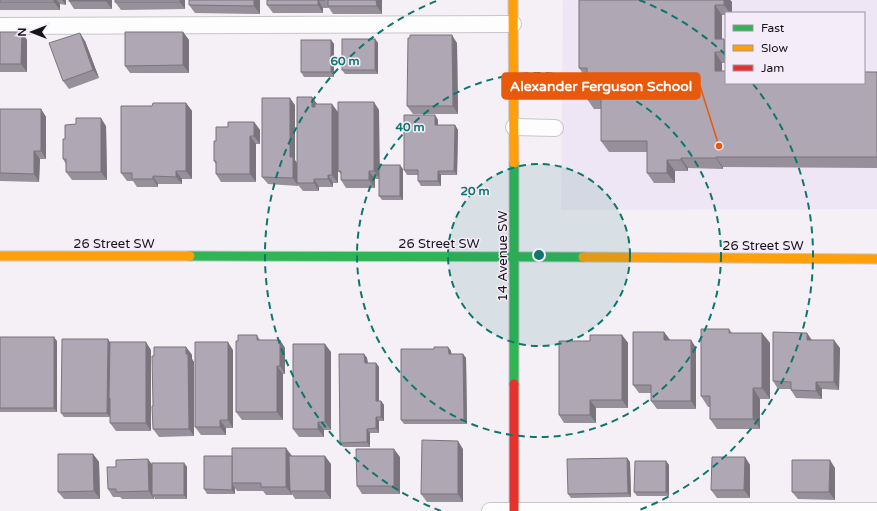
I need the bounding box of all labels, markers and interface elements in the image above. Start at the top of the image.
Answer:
north arrow [12,12,52,52]
legend [725,12,865,84]
text: Fast [761,21,785,35]
text: N [16,28,29,36]
text: Slow [761,41,788,55]
text: 60 m [330,54,360,68]
text: Jam [761,61,784,75]
callout: Alexander Ferguson School [502,73,700,99]
text: Alexander Ferguson School [510,78,692,95]
text: 40 m [395,120,425,134]
text: 20 m [460,184,490,198]
street label: 14 Avenue SW [495,211,511,301]
street label: 26 Street SW [73,236,155,252]
street label: 26 Street SW [398,236,480,252]
street label: 26 Street SW [722,238,804,254]
centre of rings [532,248,546,262]

